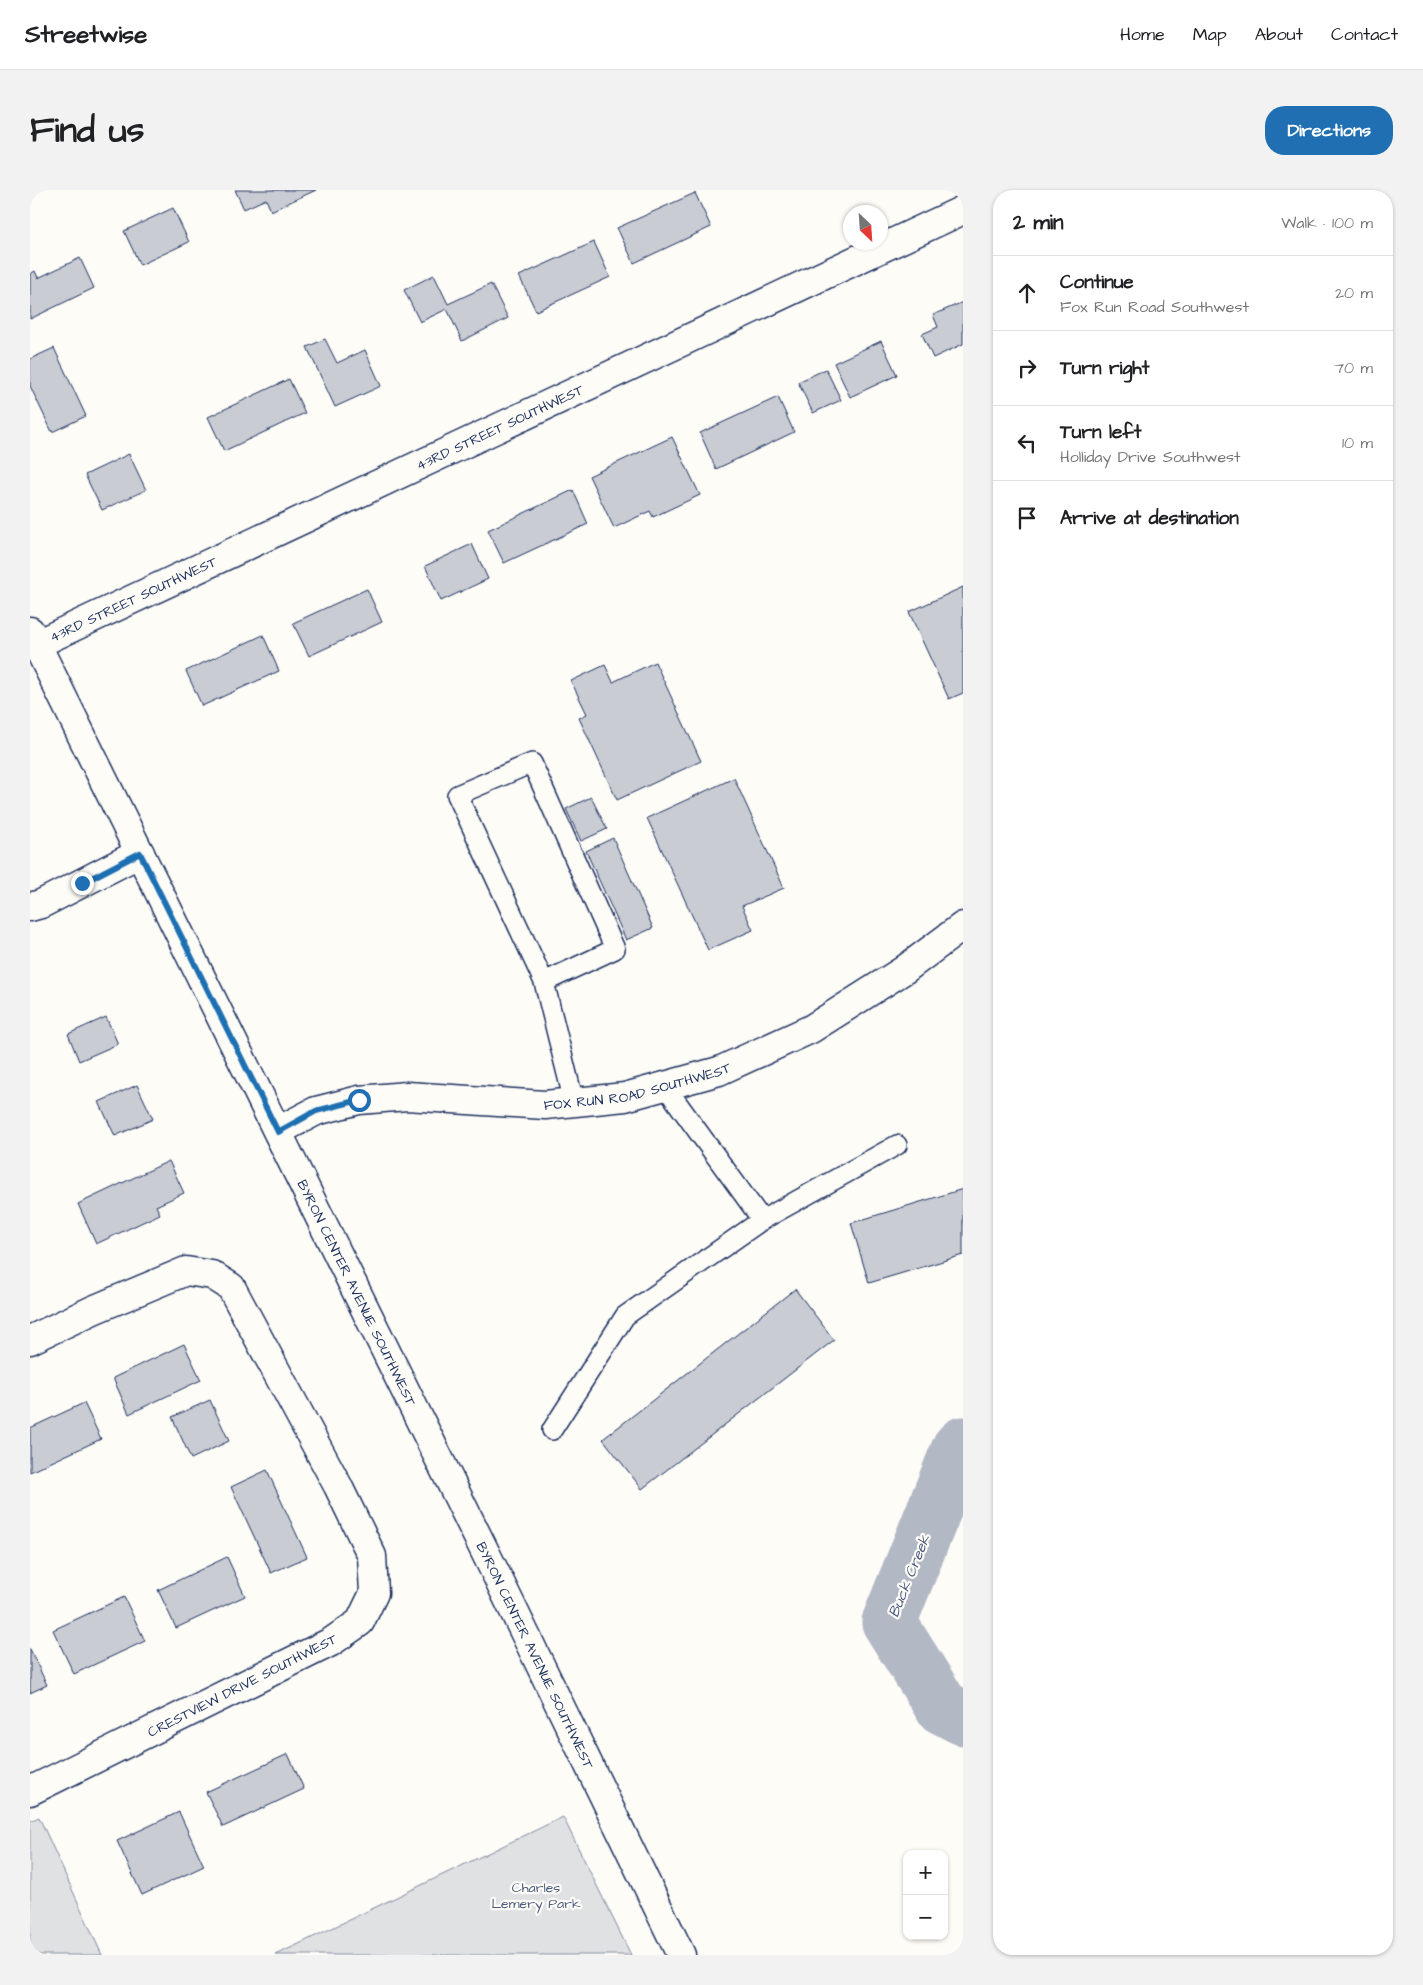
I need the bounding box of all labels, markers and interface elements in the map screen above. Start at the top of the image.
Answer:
text: Streetwise [25,18,147,52]
text: Home [1120,22,1165,47]
text: Map [1193,22,1227,47]
text: About [1255,22,1303,47]
text: Contact [1331,22,1398,47]
text: Find us [30,106,144,155]
button: Directions [1265,106,1393,155]
north arrow [843,205,888,250]
text: 2 min [1013,208,1063,237]
text: Walk · 100 m [1281,212,1373,234]
text: Continue [1060,269,1134,296]
icon: ahead [1013,279,1041,307]
text: 20 m [1335,282,1373,304]
text: Fox Run Road Southwest [1060,296,1249,318]
icon: right [1013,354,1041,382]
text: Turn right [1060,355,1149,382]
text: 70 m [1334,357,1373,379]
street label: 43RD STREET SOUTHWEST [413,380,587,476]
text: Turn left [1060,419,1141,446]
icon: left [1013,429,1041,457]
text: 10 m [1342,432,1373,454]
text: Holliday Drive Southwest [1060,446,1241,468]
icon: arrive [1013,504,1041,532]
text: Arrive at destination [1060,505,1239,532]
street label: 43RD STREET SOUTHWEST [46,552,221,648]
route end [71,872,94,895]
street label: FOX RUN ROAD SOUTHWEST [543,1058,735,1116]
route start [348,1089,371,1112]
street label: BYRON CENTER AVENUE SOUTHWEST [292,1177,421,1410]
water label: Buck Creek [883,1531,936,1621]
street label: BYRON CENTER AVENUE SOUTHWEST [471,1539,598,1773]
street label: CRESTVIEW DRIVE SOUTHWEST [144,1629,341,1743]
map controls [903,1850,948,1940]
button: + [903,1850,948,1895]
park label: Charles Lemery Park [491,1878,581,1914]
button: − [903,1895,948,1940]

